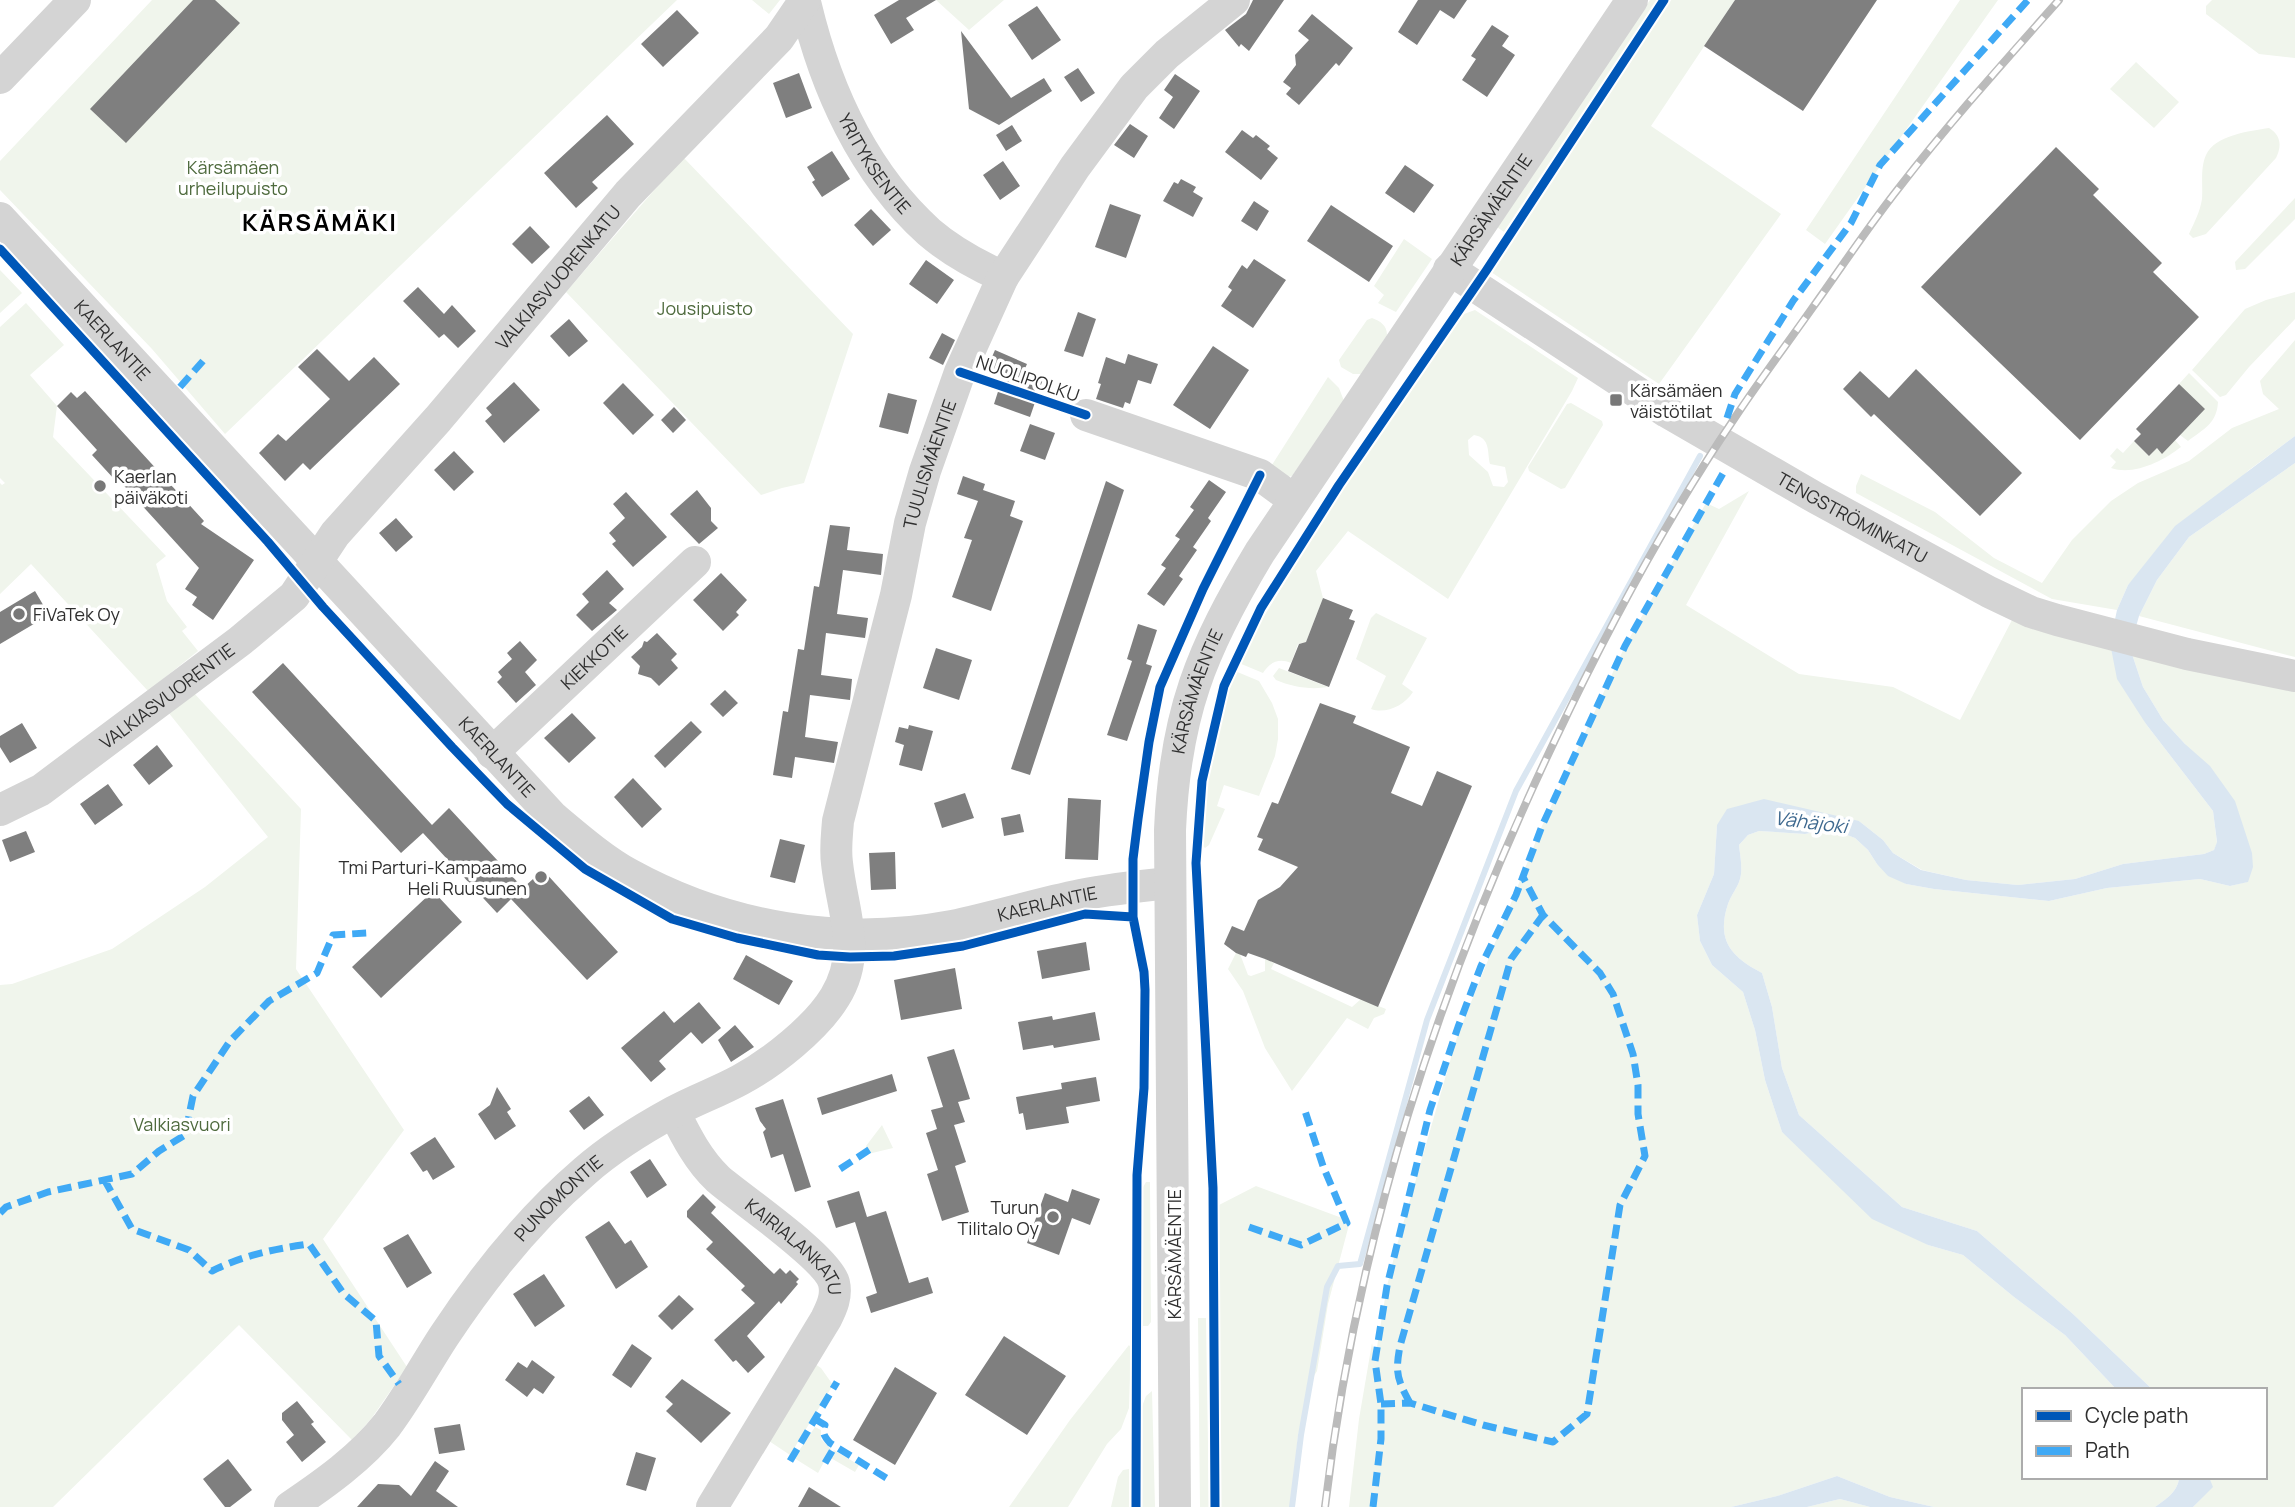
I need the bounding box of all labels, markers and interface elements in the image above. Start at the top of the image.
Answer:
street label: YRITYKSENTIE [833,109,917,219]
street label: KÄRSÄMÄENTIE [1444,149,1537,270]
park label: Kärsämäen urheilupuisto [178,155,288,200]
street label: VALKIASVUORENKATU [490,200,626,354]
district label: KÄRSÄMÄKI [242,205,398,238]
street label: KAERLANTIE [69,294,156,386]
park label: Jousipuisto [657,296,753,320]
street label: NUOLIPOLKU [973,349,1083,407]
place label: Kärsämäen väistötilat [1630,378,1722,423]
marker: Kärsämäen väistötilat [1608,392,1624,408]
street label: TUULISMÄENTIE [897,396,961,531]
place label: Kaerlan päiväkoti [114,464,188,509]
street label: TENGSTRÖMINKATU [1773,466,1932,568]
marker: Kaerlan päiväkoti [92,478,108,494]
place label: FiVaTek Oy [33,602,121,626]
marker: FiVaTek Oy [11,606,27,622]
street label: KIEKKOTIE [555,620,633,695]
street label: KÄRSÄMÄENTIE [1166,625,1228,756]
street label: VALKIASVUORENTIE [95,637,239,754]
street label: KAERLANTIE [454,711,541,802]
water label: Vähäjoki [1773,805,1851,840]
place label: Tmi Parturi-Kampaamo Heli Ruusunen [339,855,527,900]
marker: Tmi Parturi-Kampaamo Heli Ruusunen [533,869,549,885]
street label: KAERLANTIE [995,880,1099,927]
park label: Valkiasvuori [133,1112,231,1136]
street label: PUNOMONTIE [509,1149,607,1246]
street label: KÄRSÄMÄENTIE [1162,1189,1186,1319]
street label: KAIRIALANKATU [741,1193,847,1296]
place label: Turun Tilitalo Oy [957,1195,1039,1240]
marker: Turun Tilitalo Oy [1045,1209,1061,1225]
legend [2022,1388,2267,1479]
text: Cycle path [2085,1401,2188,1429]
text: Path [2085,1436,2130,1464]

